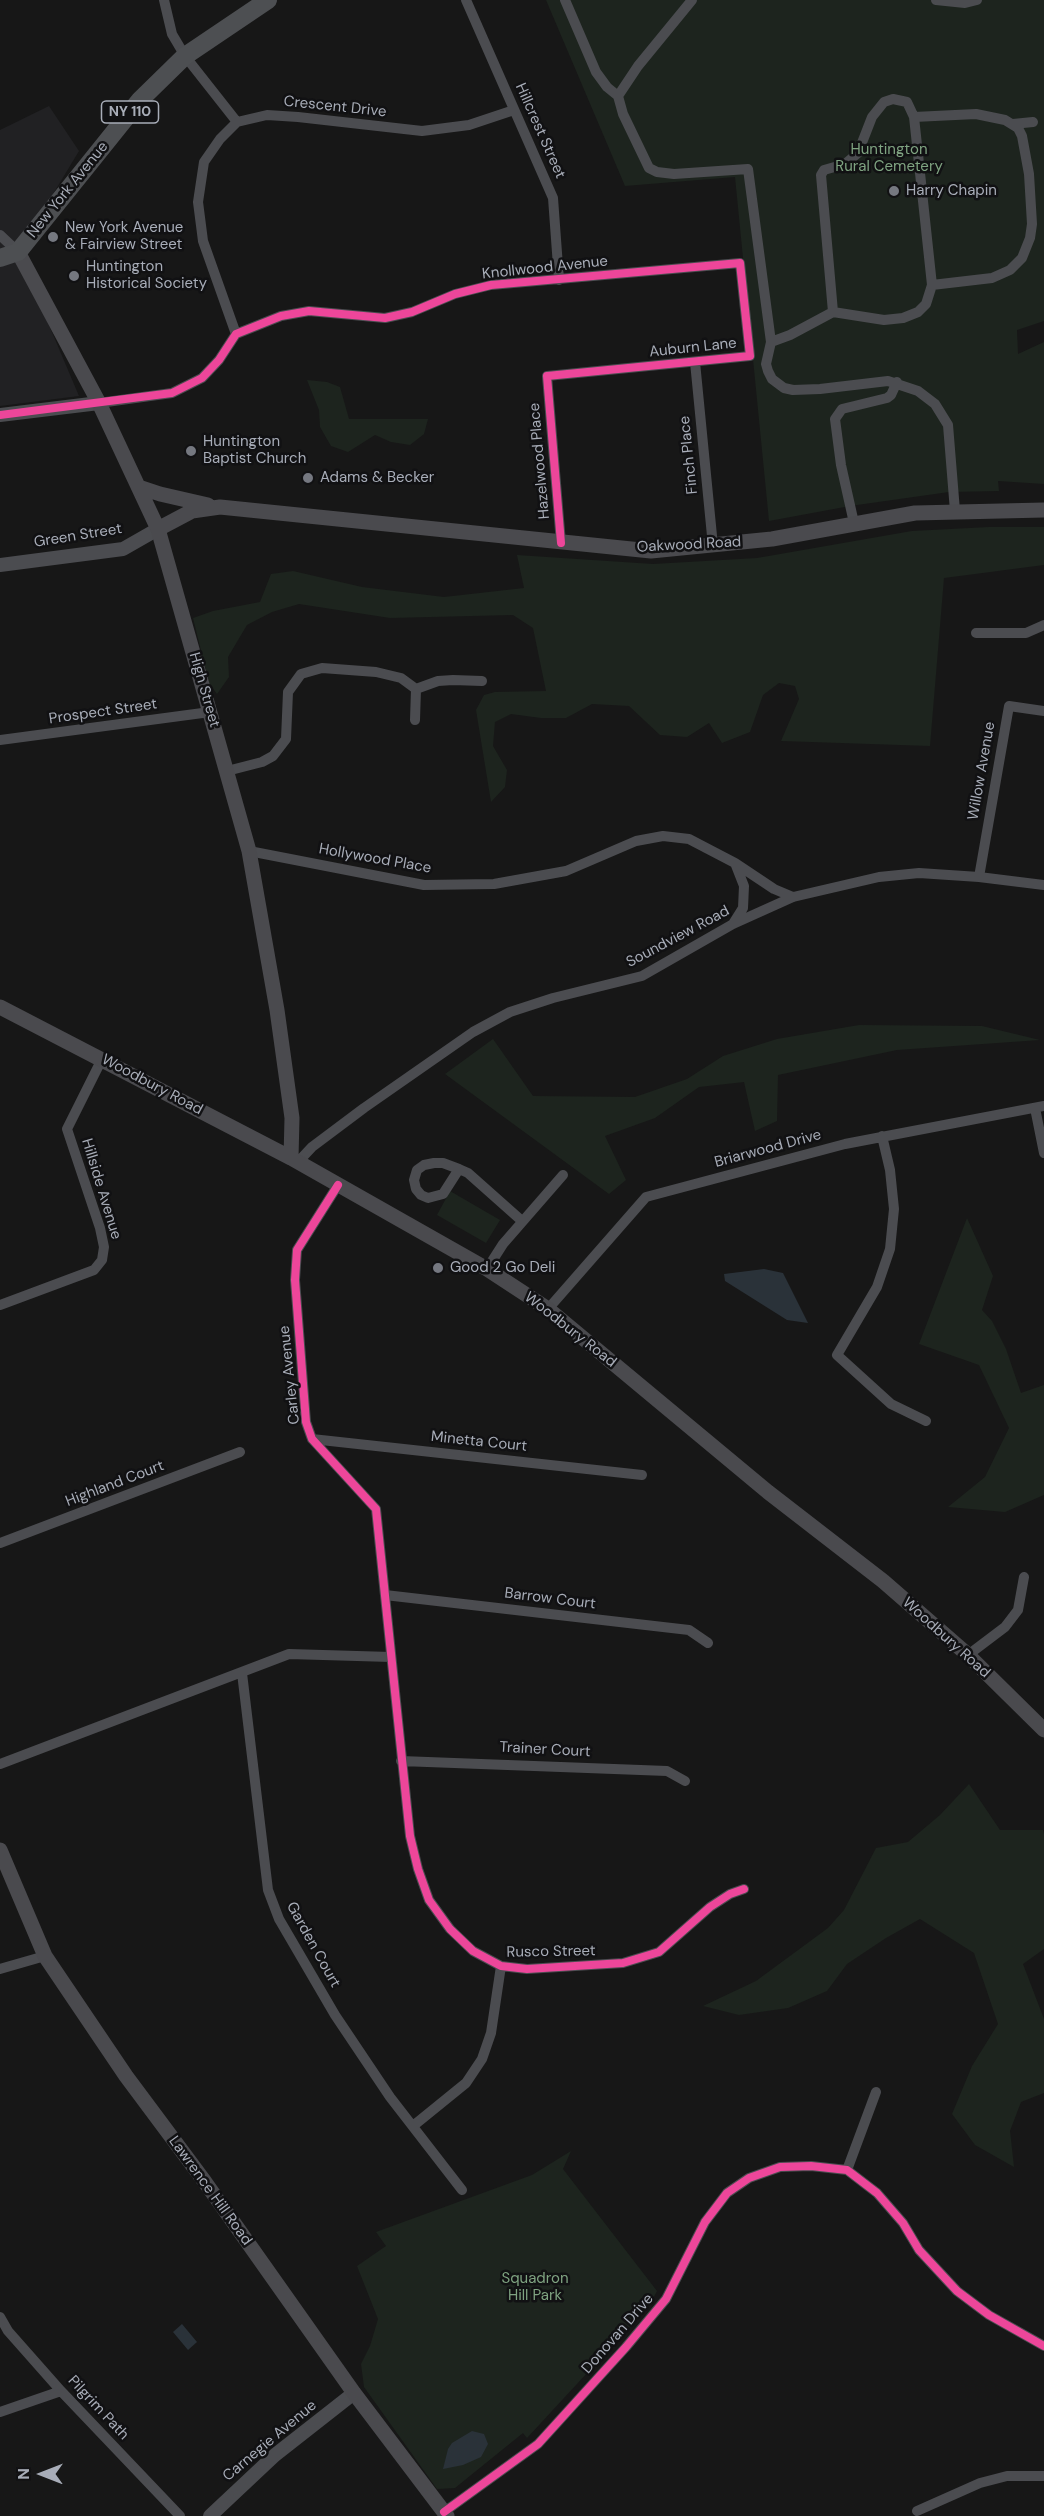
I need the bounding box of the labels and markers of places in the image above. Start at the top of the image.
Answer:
place label: Harry Chapin [906,182,997,200]
marker: Harry Chapin [887,184,901,198]
place label: New York Avenue & Fairview Street [65,219,183,254]
marker: New York Avenue & Fairview Street [46,230,60,244]
place label: Huntington Historical Society [86,258,207,293]
marker: Huntington Historical Society [67,269,81,283]
place label: Huntington Baptist Church [203,433,306,468]
marker: Huntington Baptist Church [184,444,198,458]
place label: Adams & Becker [320,469,434,487]
marker: Adams & Becker [301,471,315,485]
place label: Good 2 Go Deli [450,1259,555,1277]
marker: Good 2 Go Deli [431,1261,445,1275]

